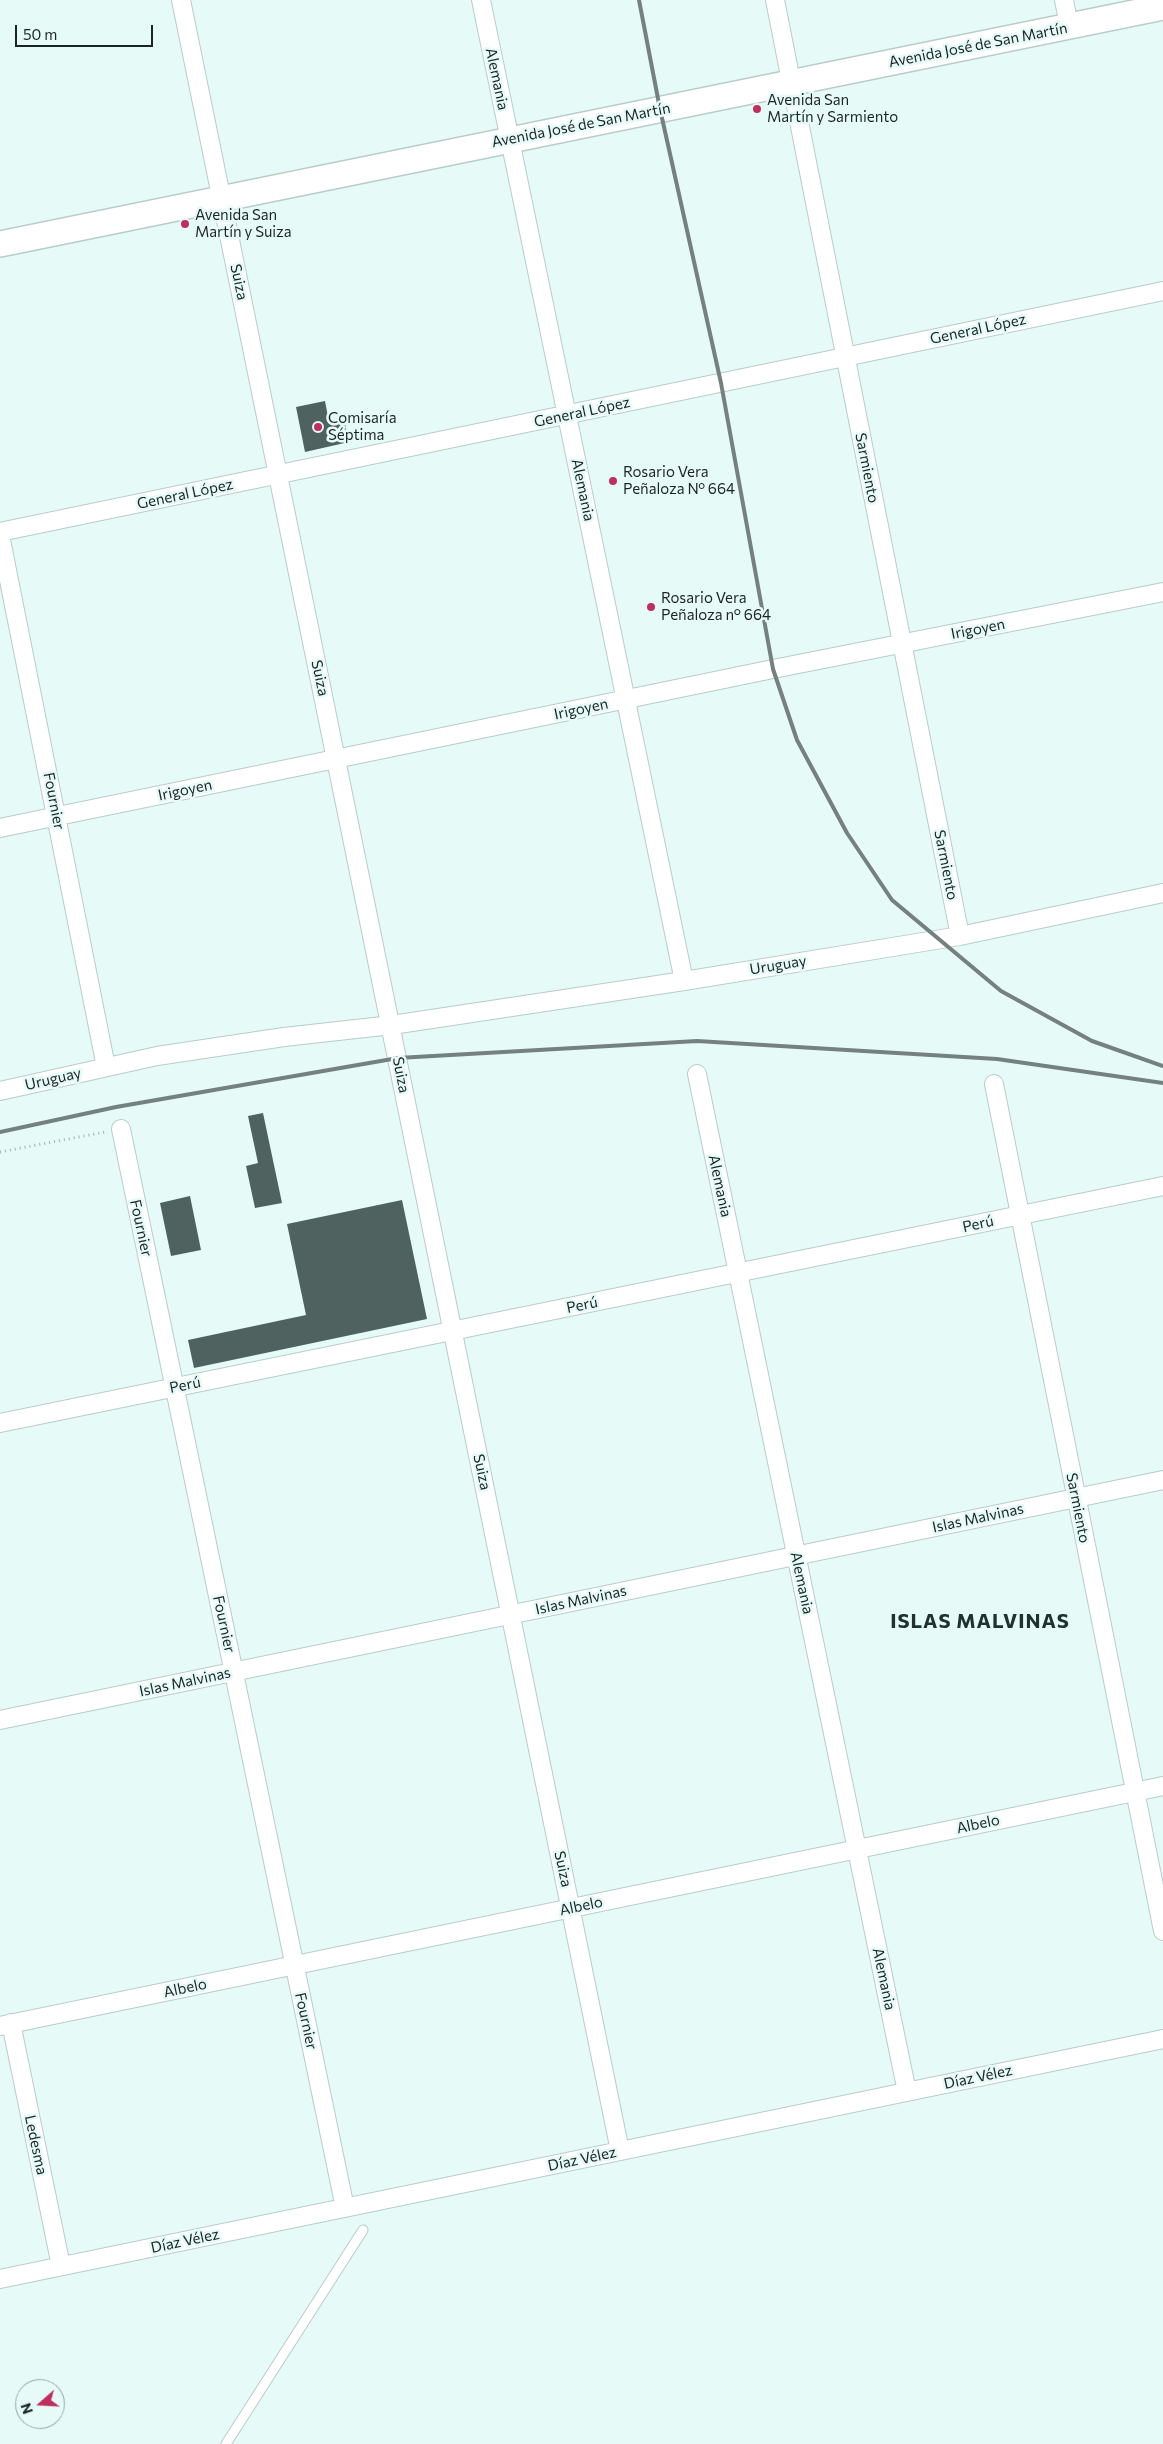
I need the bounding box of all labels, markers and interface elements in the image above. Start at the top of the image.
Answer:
scale bar [18,15,155,47]
street label: Avenida José de San Martín [887,19,1069,71]
text: 50 m [23,25,57,43]
street label: Alemania [482,46,512,112]
place label: Avenida San Martín y Sarmiento [767,91,898,126]
street label: Avenida José de San Martín [490,99,672,151]
marker: Avenida San Martín y Sarmiento [751,103,763,115]
place label: Avenida San Martín y Suiza [195,206,291,241]
marker: Avenida San Martín y Suiza [179,218,191,230]
street label: Suiza [226,262,252,302]
street label: General López [928,310,1028,348]
street label: General López [532,393,632,431]
place label: Comisaría Séptima [328,409,397,444]
marker: Comisaría Séptima [312,421,324,433]
street label: Sarmiento [851,431,883,505]
street label: Alemania [568,457,598,523]
place label: Rosario Vera Peñaloza Nº 664 [623,463,735,498]
street label: General López [135,475,235,513]
marker: Rosario Vera Peñaloza Nº 664 [607,475,619,487]
place label: Rosario Vera Peñaloza n° 664 [661,589,771,624]
marker: Rosario Vera Peñaloza n° 664 [645,601,657,613]
street label: Irigoyen [949,615,1007,643]
street label: Suiza [307,658,333,698]
street label: Irigoyen [552,695,610,723]
street label: Fournier [40,771,68,831]
street label: Irigoyen [156,776,214,804]
street label: Sarmiento [930,828,962,902]
street label: Uruguay [748,952,808,978]
street label: Suiza [389,1055,413,1095]
street label: Uruguay [23,1064,83,1094]
street label: Alemania [705,1153,735,1219]
street label: Fournier [126,1198,156,1258]
street label: Perú [961,1212,995,1236]
street label: Perú [565,1293,599,1317]
street label: Perú [168,1373,202,1397]
street label: Suiza [469,1452,495,1492]
street label: Sarmiento [1062,1471,1094,1545]
street label: Islas Malvinas [931,1500,1025,1536]
street label: Alemania [787,1550,817,1616]
street label: Islas Malvinas [534,1582,628,1618]
street label: Fournier [209,1594,239,1654]
district label: ISLAS MALVINAS [888,1609,1072,1633]
street label: Islas Malvinas [138,1664,232,1700]
street label: Albelo [955,1811,1001,1837]
street label: Suiza [550,1849,576,1889]
street label: Albelo [558,1893,604,1919]
street label: Alemania [869,1946,899,2012]
street label: Albelo [162,1975,208,2001]
street label: Fournier [291,1991,321,2051]
street label: Díaz Vélez [942,2061,1014,2093]
street label: Ledesma [21,2113,51,2177]
street label: Díaz Vélez [546,2143,618,2175]
street label: Díaz Vélez [149,2225,221,2257]
north arrow [15,2379,65,2429]
text: N [17,2401,36,2416]

